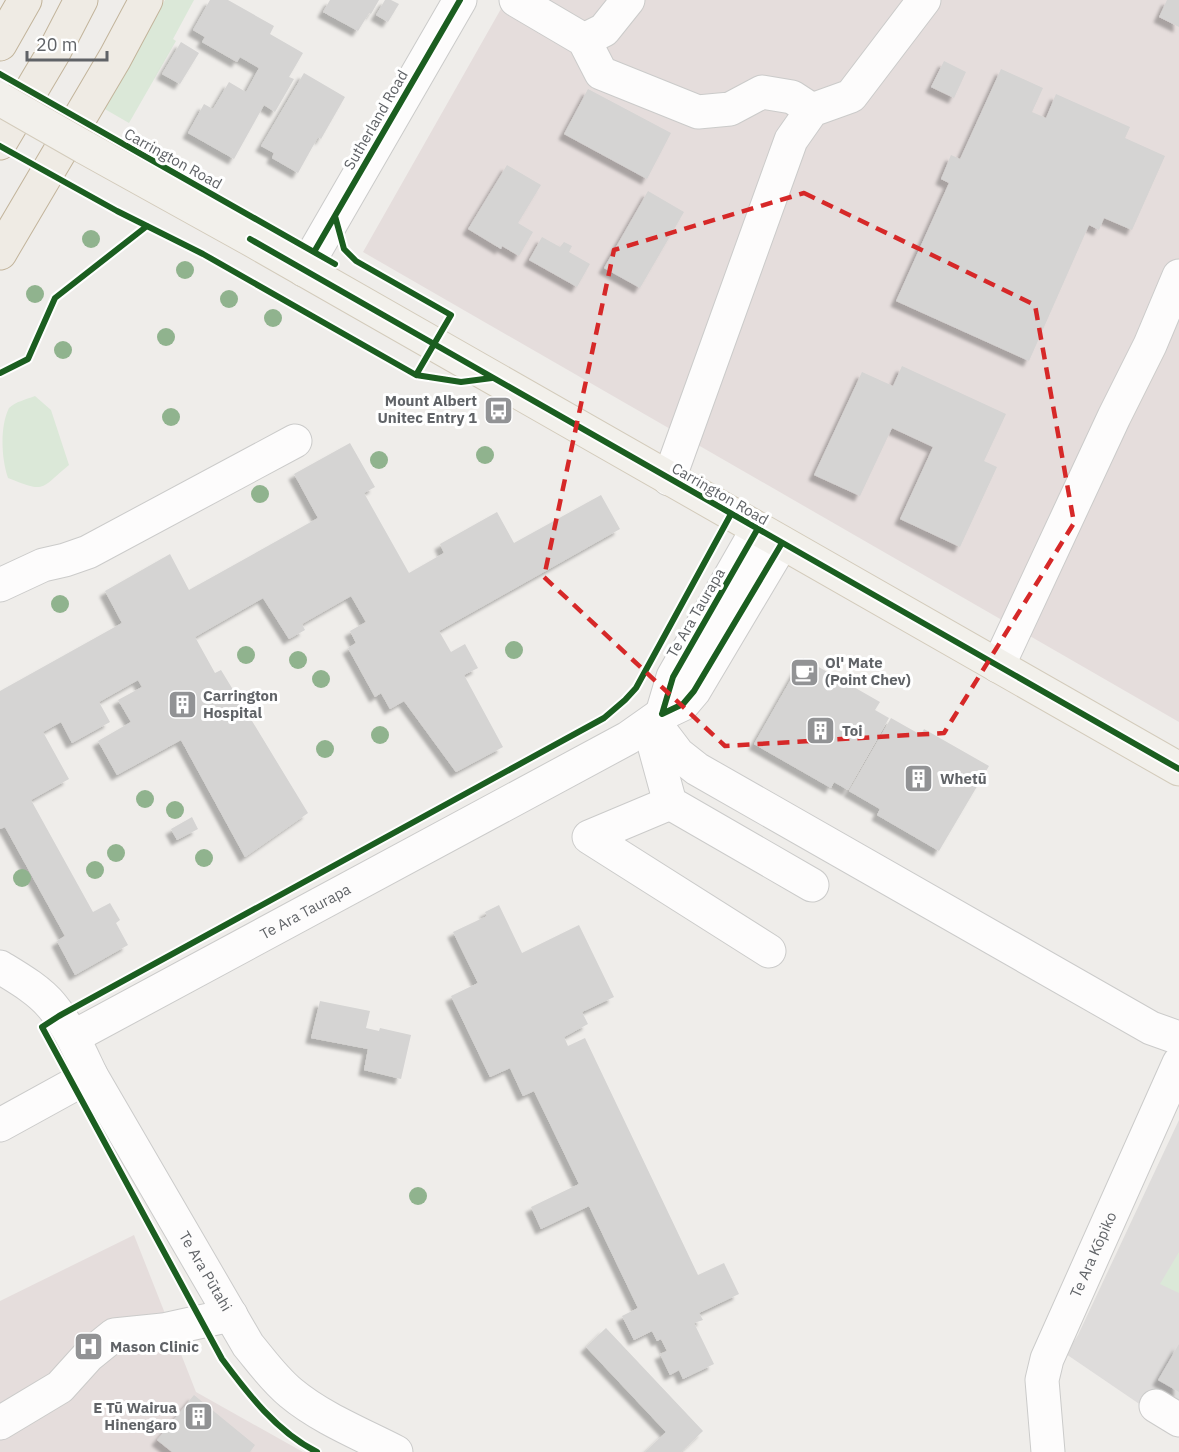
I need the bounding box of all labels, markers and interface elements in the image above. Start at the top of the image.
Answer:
scale bar [27,24,106,62]
text: 20 m [36,33,78,56]
street label: Sutherland Road [339,66,412,173]
street label: Carrington Road [121,124,225,193]
place label: Mount Albert Unitec Entry 1 [377,391,477,427]
bus stop icon: Mount Albert Unitec Entry 1 [482,394,514,426]
street label: Carrington Road [668,458,772,529]
street label: Te Ara Taurapa [662,565,729,661]
place label: Ol' Mate (Point Chev) [825,653,911,689]
cafe icon: Ol' Mate (Point Chev) [788,656,820,688]
place label: Carrington Hospital [203,686,278,722]
building icon: Carrington Hospital [166,689,198,721]
building icon: Toi [805,715,837,747]
place label: Toi [842,721,863,740]
building icon: Whetū [903,763,935,795]
place label: Whetū [940,769,987,788]
street label: Te Ara Taurapa [257,879,354,943]
street label: Te Ara Kōpiko [1066,1209,1120,1300]
street label: Te Ara Pūtahi [175,1228,236,1315]
hospital icon: Mason Clinic [73,1331,105,1363]
place label: Mason Clinic [110,1337,199,1356]
place label: E Tū Wairua Hinengaro [93,1398,177,1434]
building icon: E Tū Wairua Hinengaro [182,1401,214,1433]

